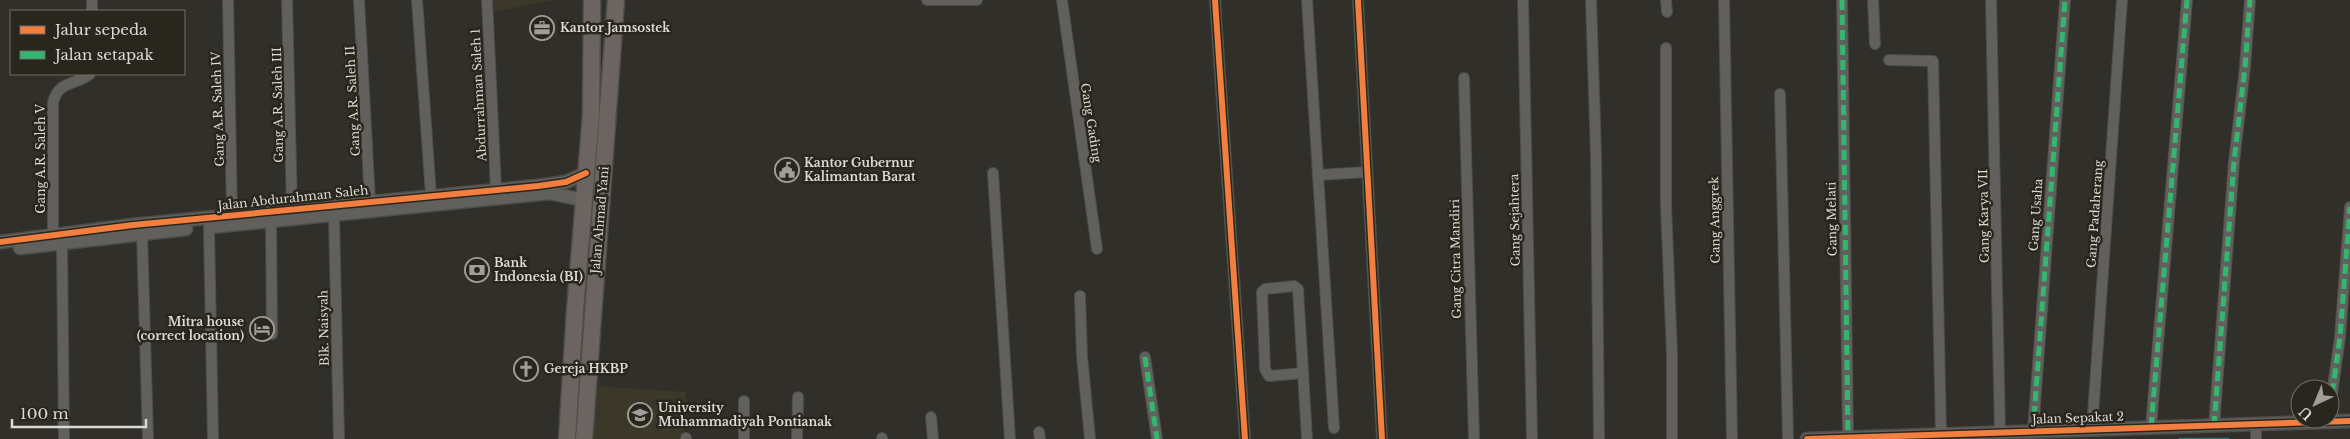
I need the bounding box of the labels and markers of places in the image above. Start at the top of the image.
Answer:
office icon: Kantor Jamsostek [529,15,555,41]
place label: Kantor Jamsostek [560,20,671,35]
place label: Kantor Gubernur Kalimantan Barat [804,155,916,184]
public building icon: Kantor Gubernur Kalimantan Barat [774,157,800,183]
place label: Bank Indonesia (BI) [494,255,583,284]
bank icon: Bank Indonesia (BI) [464,257,490,283]
place label: Mitra house (correct location) [137,314,244,343]
hotel icon: Mitra house (correct location) [249,316,275,342]
church icon: Gereja HKBP [513,356,539,382]
place label: Gereja HKBP [544,361,628,376]
place label: University Muhammadiyah Pontianak [658,400,833,429]
school or university icon: University Muhammadiyah Pontianak [627,402,653,428]

